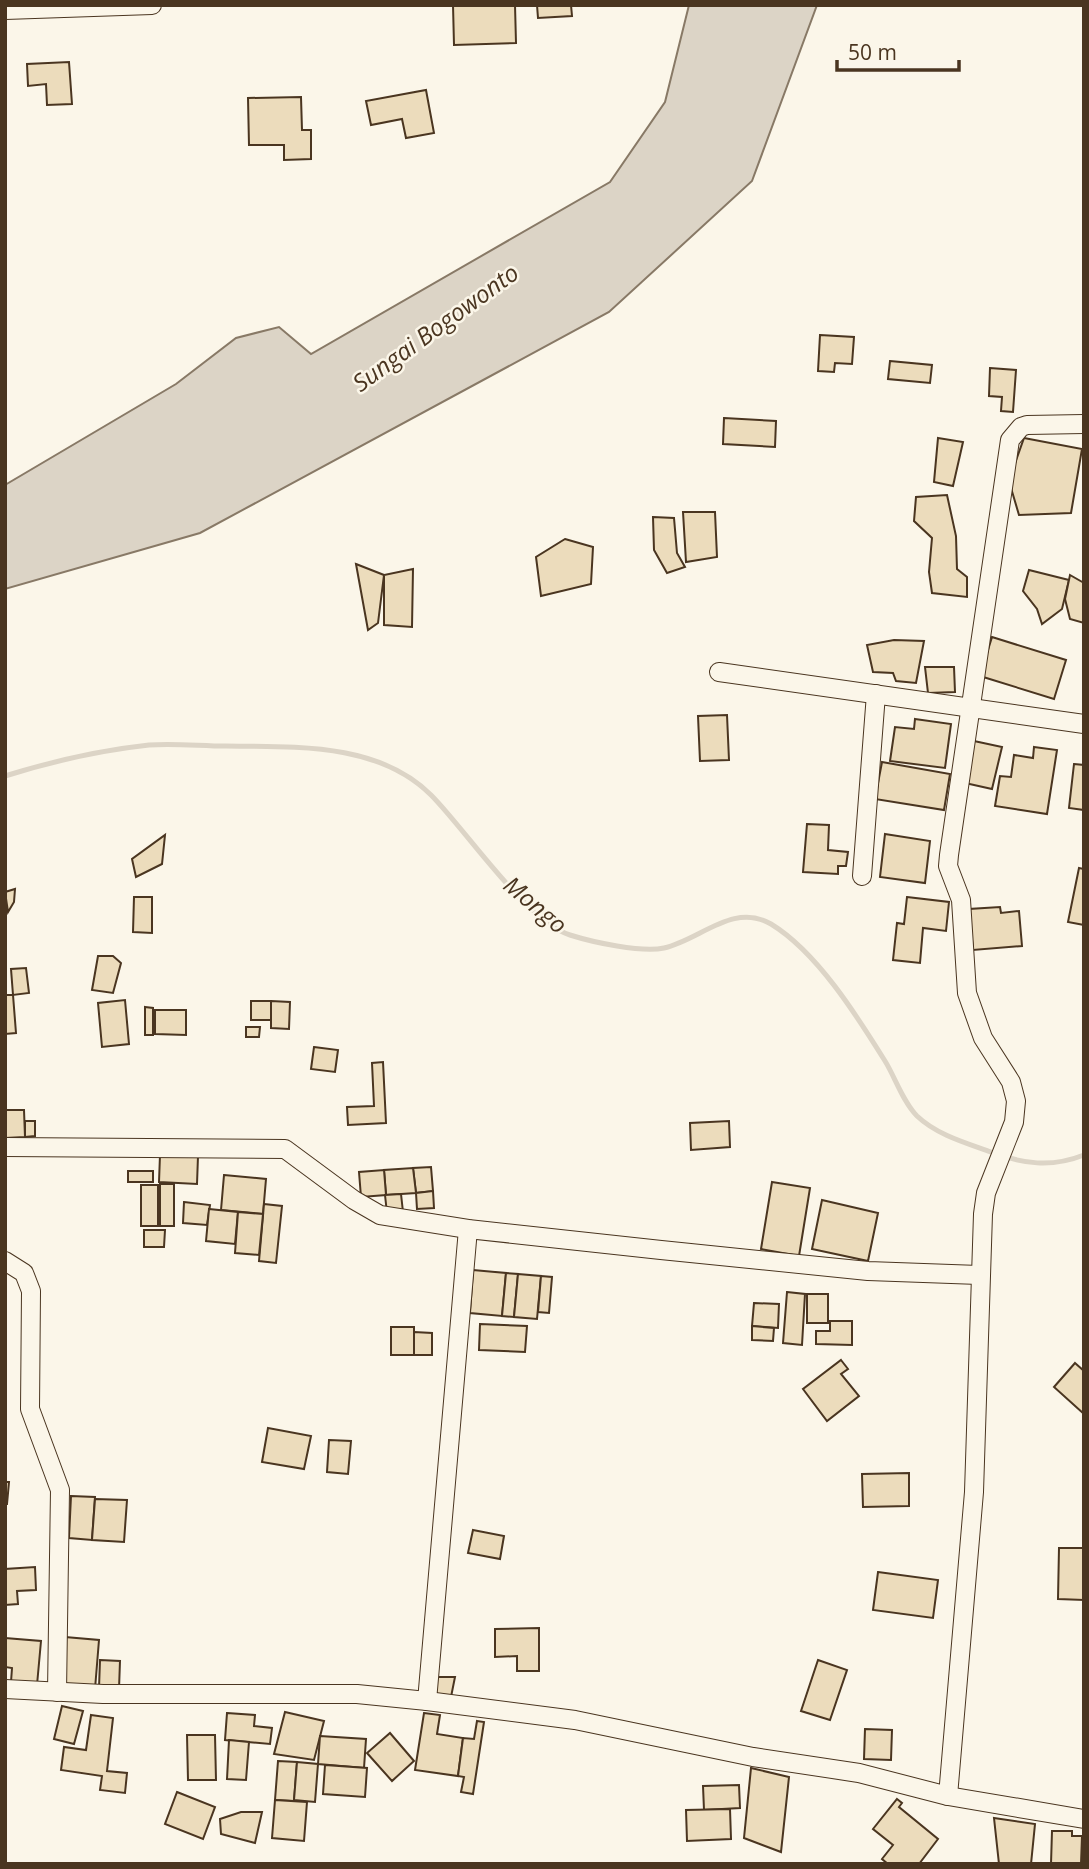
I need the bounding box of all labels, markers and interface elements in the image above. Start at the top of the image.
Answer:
scale bar [837,28,960,72]
text: 50 m [848,38,897,66]
water label: Sungai Bogowonto [345,255,525,399]
water label: Mongo [497,868,575,940]

